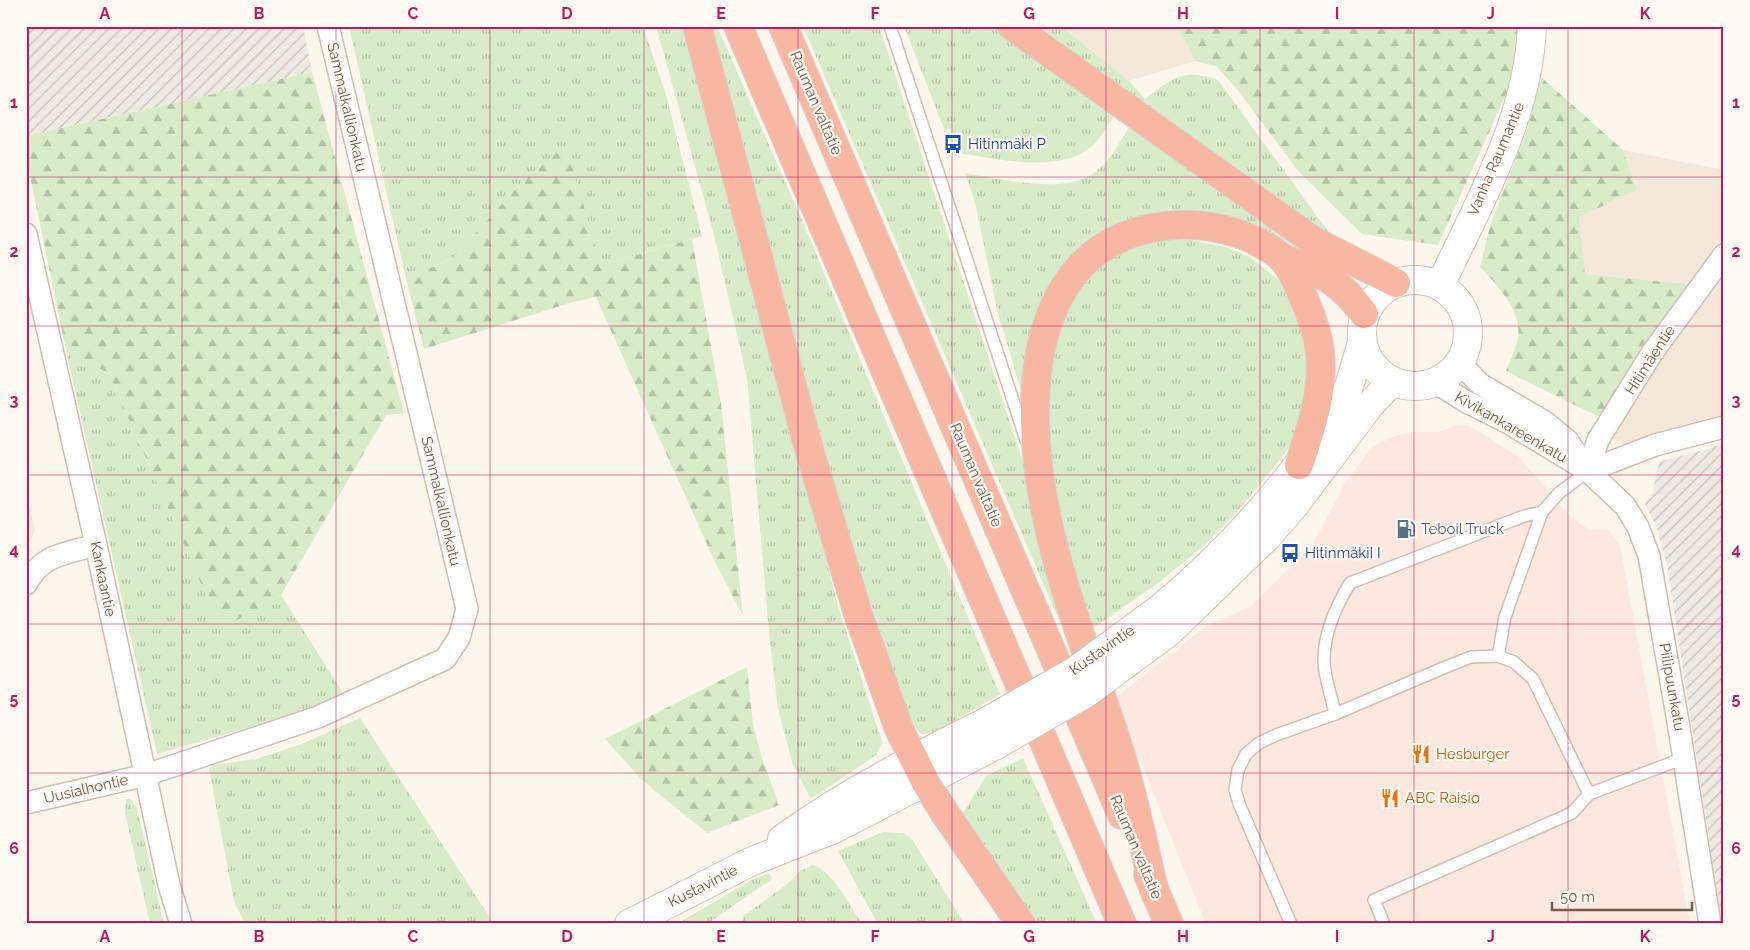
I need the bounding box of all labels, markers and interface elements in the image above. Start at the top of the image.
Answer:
text: A [100,4,111,23]
text: B [254,4,265,23]
text: C [408,4,419,23]
text: D [561,4,573,23]
text: E [716,4,726,23]
text: F [870,4,880,23]
text: G [1023,4,1035,23]
text: H [1177,4,1189,23]
text: I [1335,4,1339,23]
text: J [1487,4,1495,23]
text: K [1640,4,1651,23]
street label: Sammalkallionkatu [323,41,371,174]
street label: Rauman valtatie [786,48,846,158]
text: 1 [10,93,18,112]
text: 1 [1732,93,1740,112]
street label: Vanha Raumantie [1464,99,1528,218]
bus stop icon: Hitinmäki P [942,133,964,155]
place label: Hitinmäki P [968,135,1046,153]
text: 2 [9,242,19,261]
text: 2 [1731,242,1741,261]
street label: Hitimäentie [1621,322,1679,398]
street label: Kivikankareenkatu [1452,388,1570,466]
text: 3 [10,391,19,410]
text: 3 [1732,391,1741,410]
street label: Rauman valtatie [946,420,1006,530]
street label: Sammalkallionkatu [417,435,465,568]
fuel station icon: Teboil Truck [1395,518,1417,540]
place label: Teboil Truck [1421,520,1504,538]
text: 4 [9,540,19,559]
street label: Kankaantie [86,540,120,619]
text: 4 [1731,540,1741,559]
bus stop icon: HitinmäkiI I [1279,542,1301,564]
place label: HitinmäkiI I [1305,544,1381,562]
street label: Kustavintie [1066,621,1138,679]
street label: Piilipuunkatu [1655,642,1689,732]
text: 5 [10,689,19,708]
text: 5 [1732,689,1741,708]
restaurant icon: Hesburger [1410,743,1432,765]
place label: Hesburger [1436,745,1510,763]
street label: Uusialhontie [42,770,130,807]
restaurant icon: ABC Raisio [1379,787,1401,809]
place label: ABC Raisio [1405,789,1480,807]
street label: Rauman valtatie [1106,792,1166,902]
text: 6 [9,839,19,858]
text: 6 [1731,839,1741,858]
street label: Kustavintie [665,861,741,911]
scale bar [1552,880,1692,912]
text: 50 m [1560,888,1595,906]
text: A [100,927,111,946]
text: B [254,927,265,946]
text: C [408,927,419,946]
text: D [561,927,573,946]
text: E [716,927,726,946]
text: F [870,927,880,946]
text: G [1023,927,1035,946]
text: H [1177,927,1189,946]
text: I [1335,927,1339,946]
text: J [1487,927,1495,946]
text: K [1640,927,1651,946]

